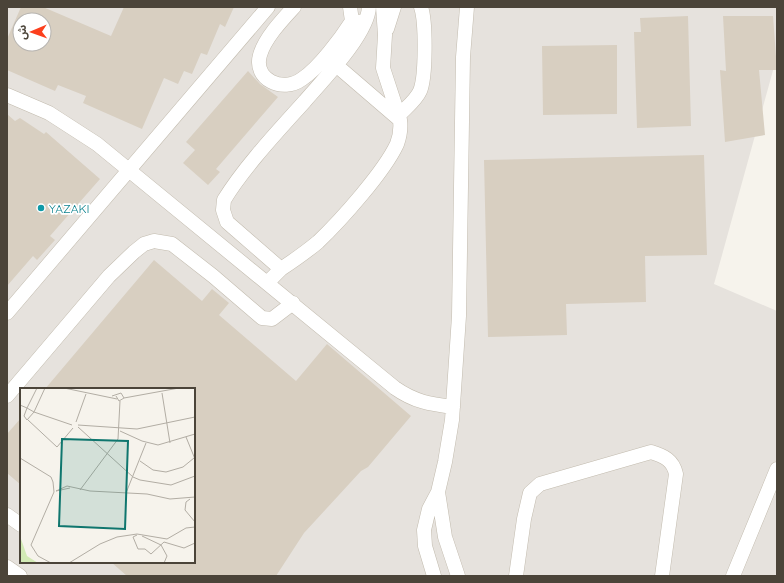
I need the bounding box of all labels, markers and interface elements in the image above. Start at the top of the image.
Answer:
north arrow [12,12,52,52]
text: ش [15,25,29,40]
place label: YAZAKI [49,201,90,216]
marker: YAZAKI [36,203,46,213]
inset map [20,388,195,563]

